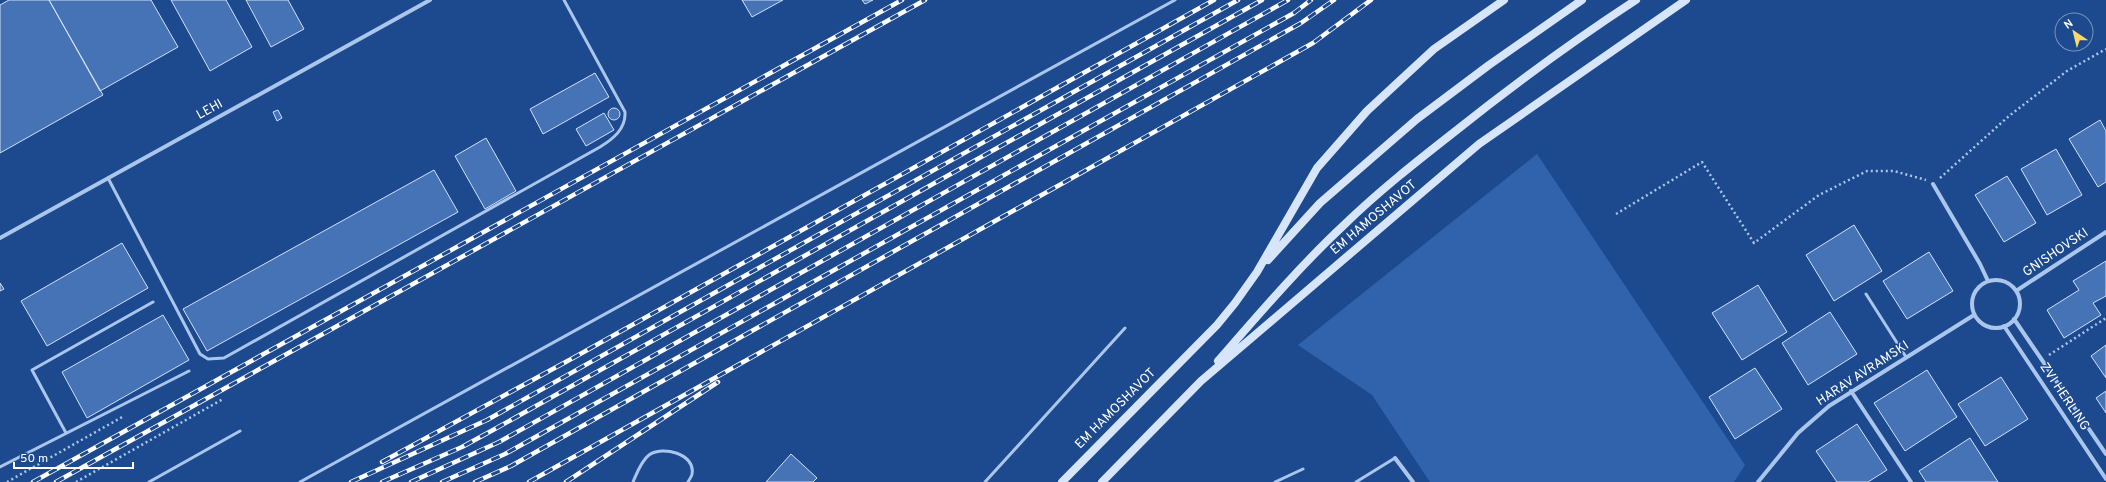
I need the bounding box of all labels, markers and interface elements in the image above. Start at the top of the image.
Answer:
north arrow [2054,12,2094,52]
text: N [2062,17,2076,33]
street label: LEHI [194,96,226,124]
street label: EM HAMOSHAVOT [1328,177,1420,259]
street label: GNISHOVSKI [2020,225,2092,281]
street label: HARAV AVRAMSKI [1814,338,1912,410]
street label: ZVI HERLING [2036,360,2092,434]
street label: EM HAMOSHAVOT [1072,365,1160,453]
scale bar [14,444,133,470]
text: 50 m [20,451,48,467]

